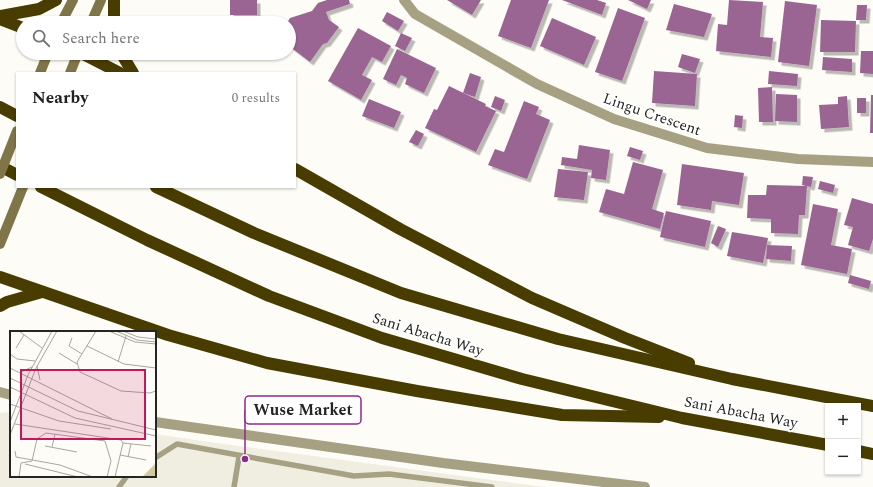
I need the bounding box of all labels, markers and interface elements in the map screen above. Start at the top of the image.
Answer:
search box [16,16,296,60]
icon: search [30,27,52,49]
text: Search here [62,27,140,50]
text: Nearby [32,85,88,111]
street label: Lingu Crescent [600,87,704,142]
text: 0 results [232,88,280,108]
street label: Sani Abacha Way [369,307,487,363]
inset map [10,331,156,477]
street label: Sani Abacha Way [682,390,800,435]
callout: Wuse Market [245,396,361,424]
text: Wuse Market [253,398,353,422]
map controls [825,403,861,475]
button: + [825,403,861,439]
button: − [825,439,861,475]

